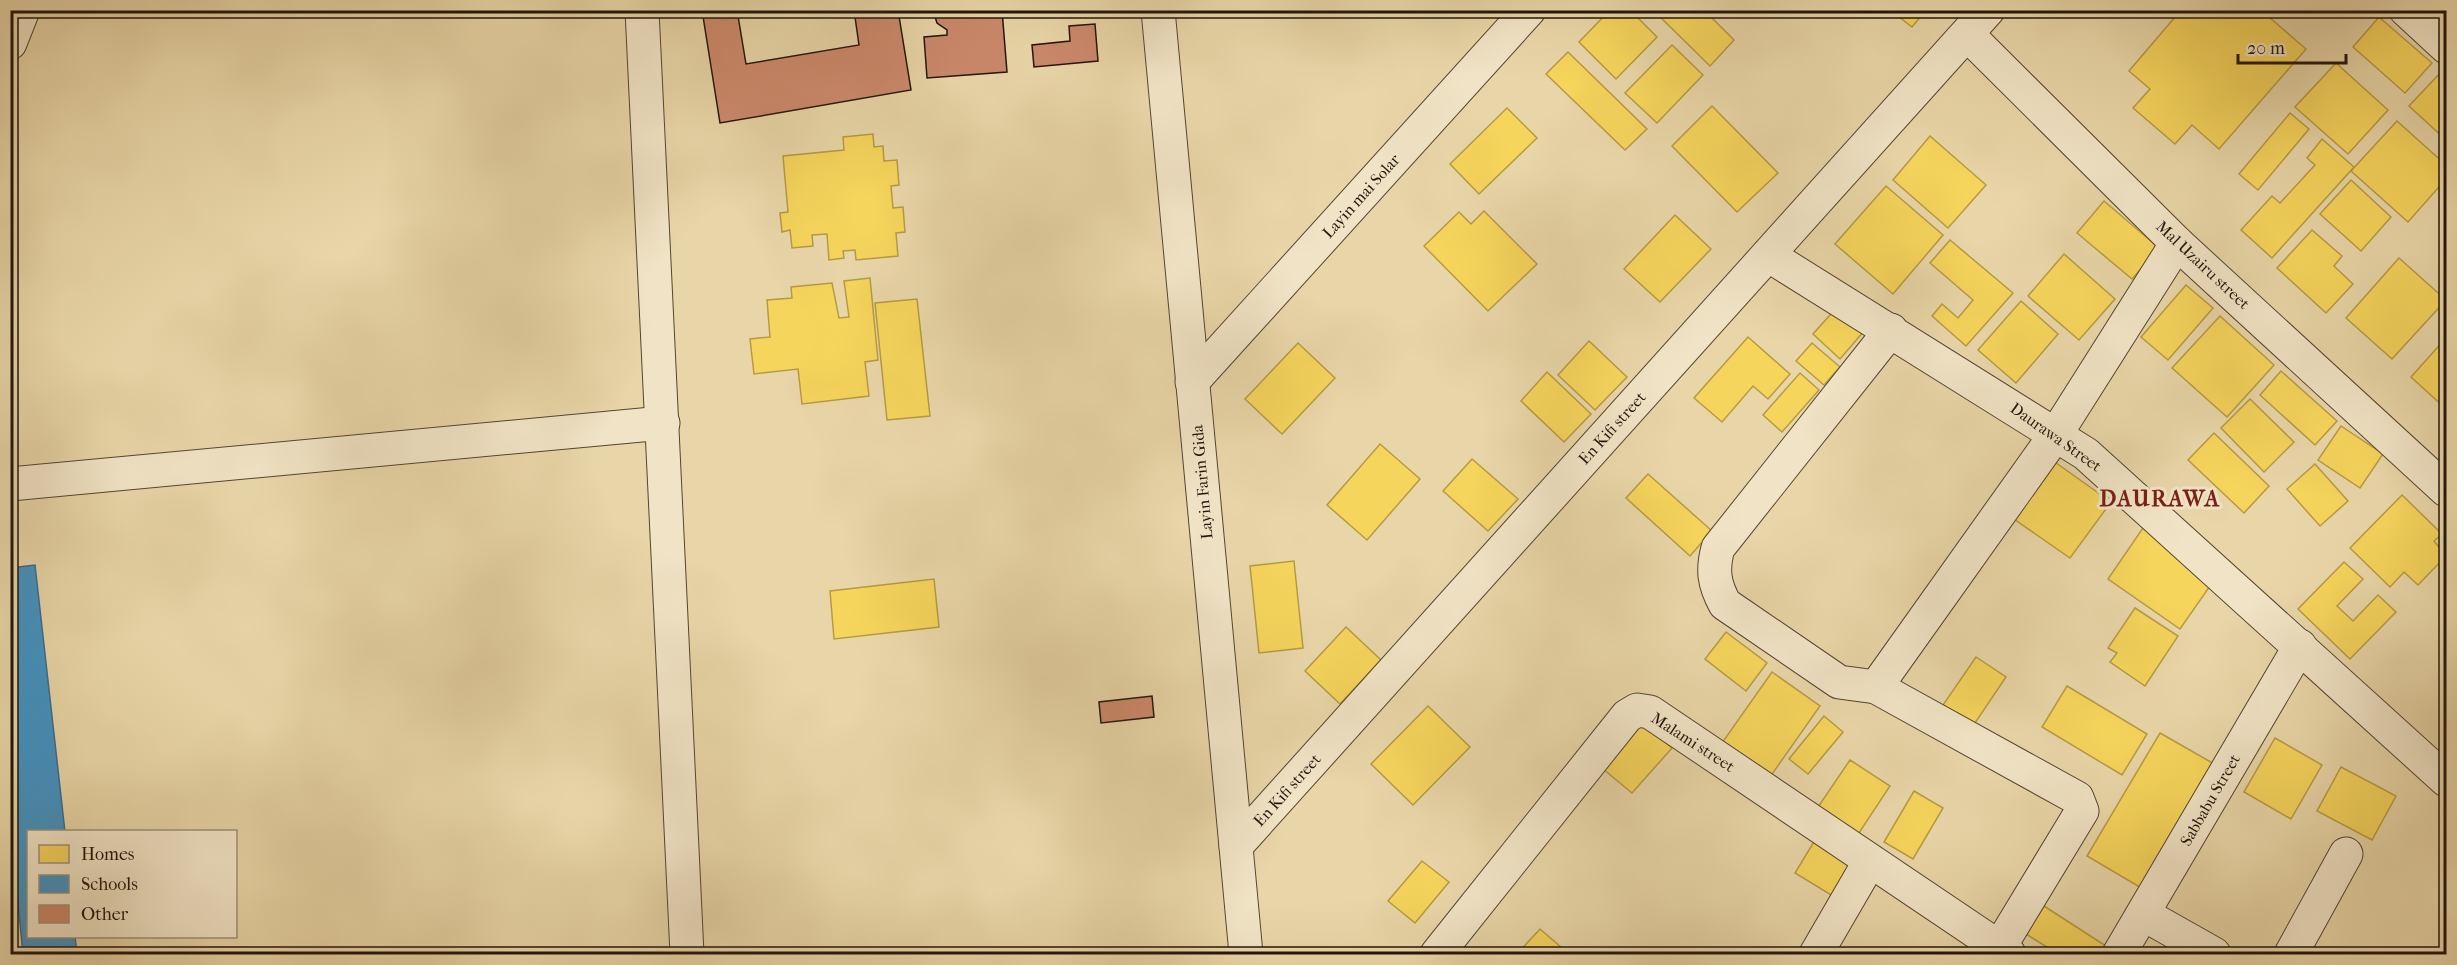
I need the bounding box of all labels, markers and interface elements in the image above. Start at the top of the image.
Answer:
scale bar [2238,27,2346,65]
text: 20 m [2247,38,2285,59]
street label: Layin mai Solar [1318,150,1404,242]
street label: Mal Uzairu street [2152,217,2254,313]
street label: En Kifi street [1574,388,1650,468]
street label: Daurawa Street [2007,398,2106,476]
street label: Layin Farin Gida [1187,423,1216,540]
district label: DAURAWA [2100,486,2220,512]
street label: Malami street [1648,708,1738,776]
street label: En Kifi street [1249,750,1325,830]
street label: Sabbabu Street [2176,751,2244,849]
legend [27,830,237,938]
text: Homes [81,844,135,865]
text: Schools [81,874,138,895]
text: Other [81,904,129,925]

